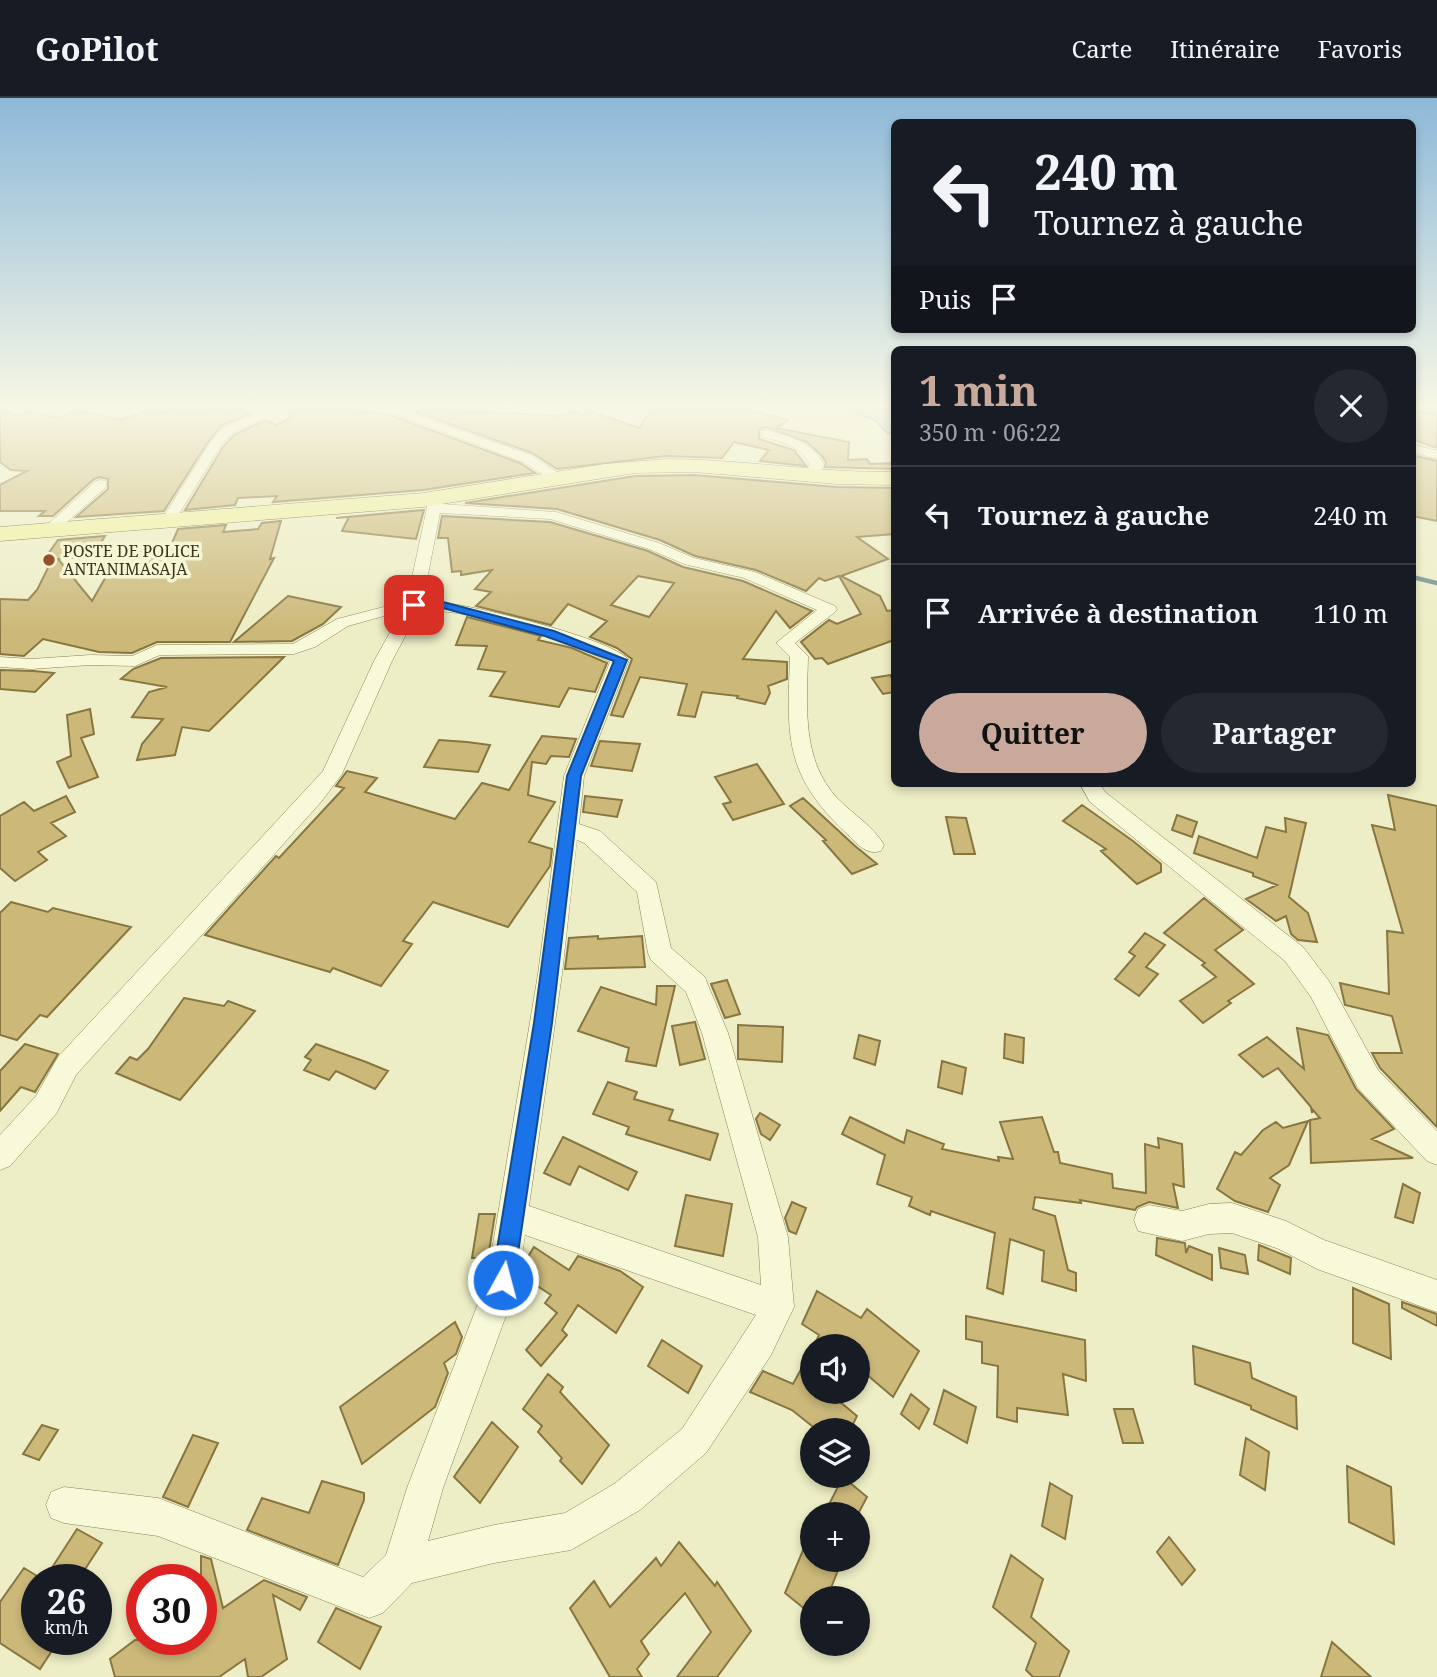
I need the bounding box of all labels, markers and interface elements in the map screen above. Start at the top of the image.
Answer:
text: GoPilot [35,26,159,71]
text: Carte [1071,32,1132,65]
text: Itinéraire [1170,32,1280,65]
text: Favoris [1318,32,1402,65]
text: 240 m [1034,138,1178,204]
icon: left [919,147,1010,238]
text: Tournez à gauche [1034,201,1303,244]
icon: arrive [985,280,1023,318]
text: Puis [919,281,971,317]
text: 1 min [919,361,1038,418]
button: close [1314,369,1388,443]
text: 350 m · 06:22 [919,416,1061,448]
icon: left [919,496,957,534]
text: Tournez à gauche [978,497,1209,533]
text: 240 m [1313,497,1388,533]
place label: POSTE DE POLICE ANTANIMASAJA [63,540,200,580]
marker: POSTE DE POLICE ANTANIMASAJA [41,552,57,568]
pin [384,575,444,635]
icon: arrive [395,586,433,624]
icon: arrive [919,594,957,632]
text: Arrivée à destination [978,595,1258,631]
text: 110 m [1313,595,1388,631]
button: Quitter [919,693,1147,773]
button: Partager [1161,693,1388,773]
position arrow [466,1243,540,1317]
map controls [800,1334,870,1656]
button: sound [800,1334,870,1404]
button: layers [800,1418,870,1488]
button: + [800,1502,870,1572]
speed limit sign: 30 [126,1564,217,1655]
text: 26 [47,1577,86,1624]
button: − [800,1586,870,1656]
text: km/h [44,1615,89,1639]

